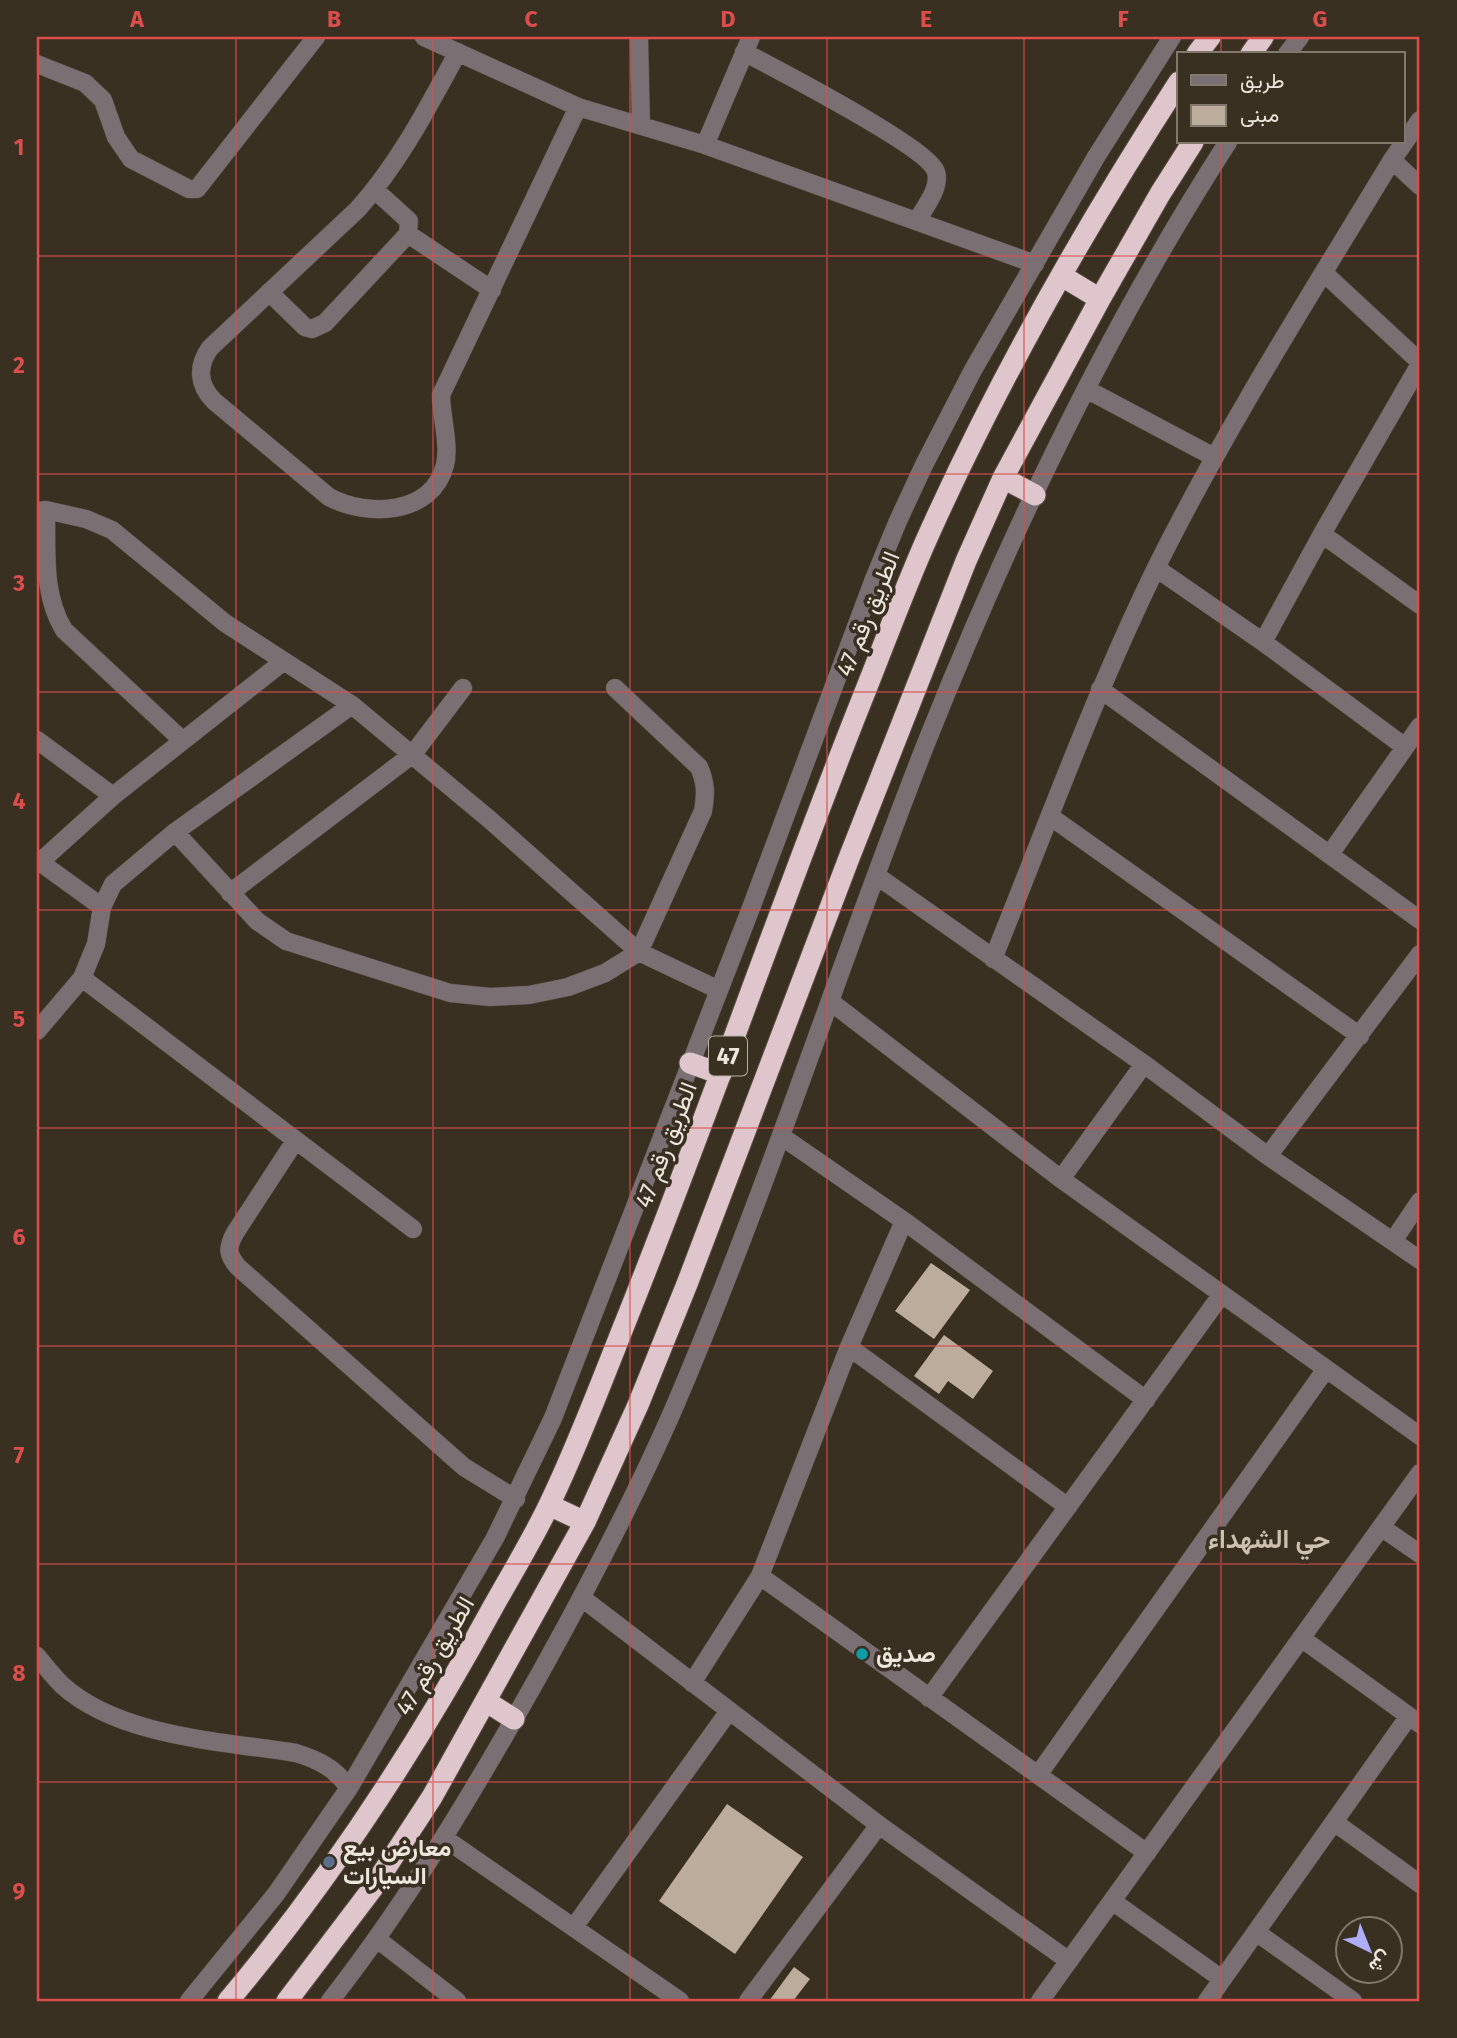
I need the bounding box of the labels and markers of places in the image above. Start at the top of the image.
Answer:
place label: صديق [876,1640,936,1668]
marker: صديق [854,1646,870,1662]
place label: معارض بيع السيارات [343,1834,451,1891]
marker: معارض بيع السيارات [321,1854,337,1870]

